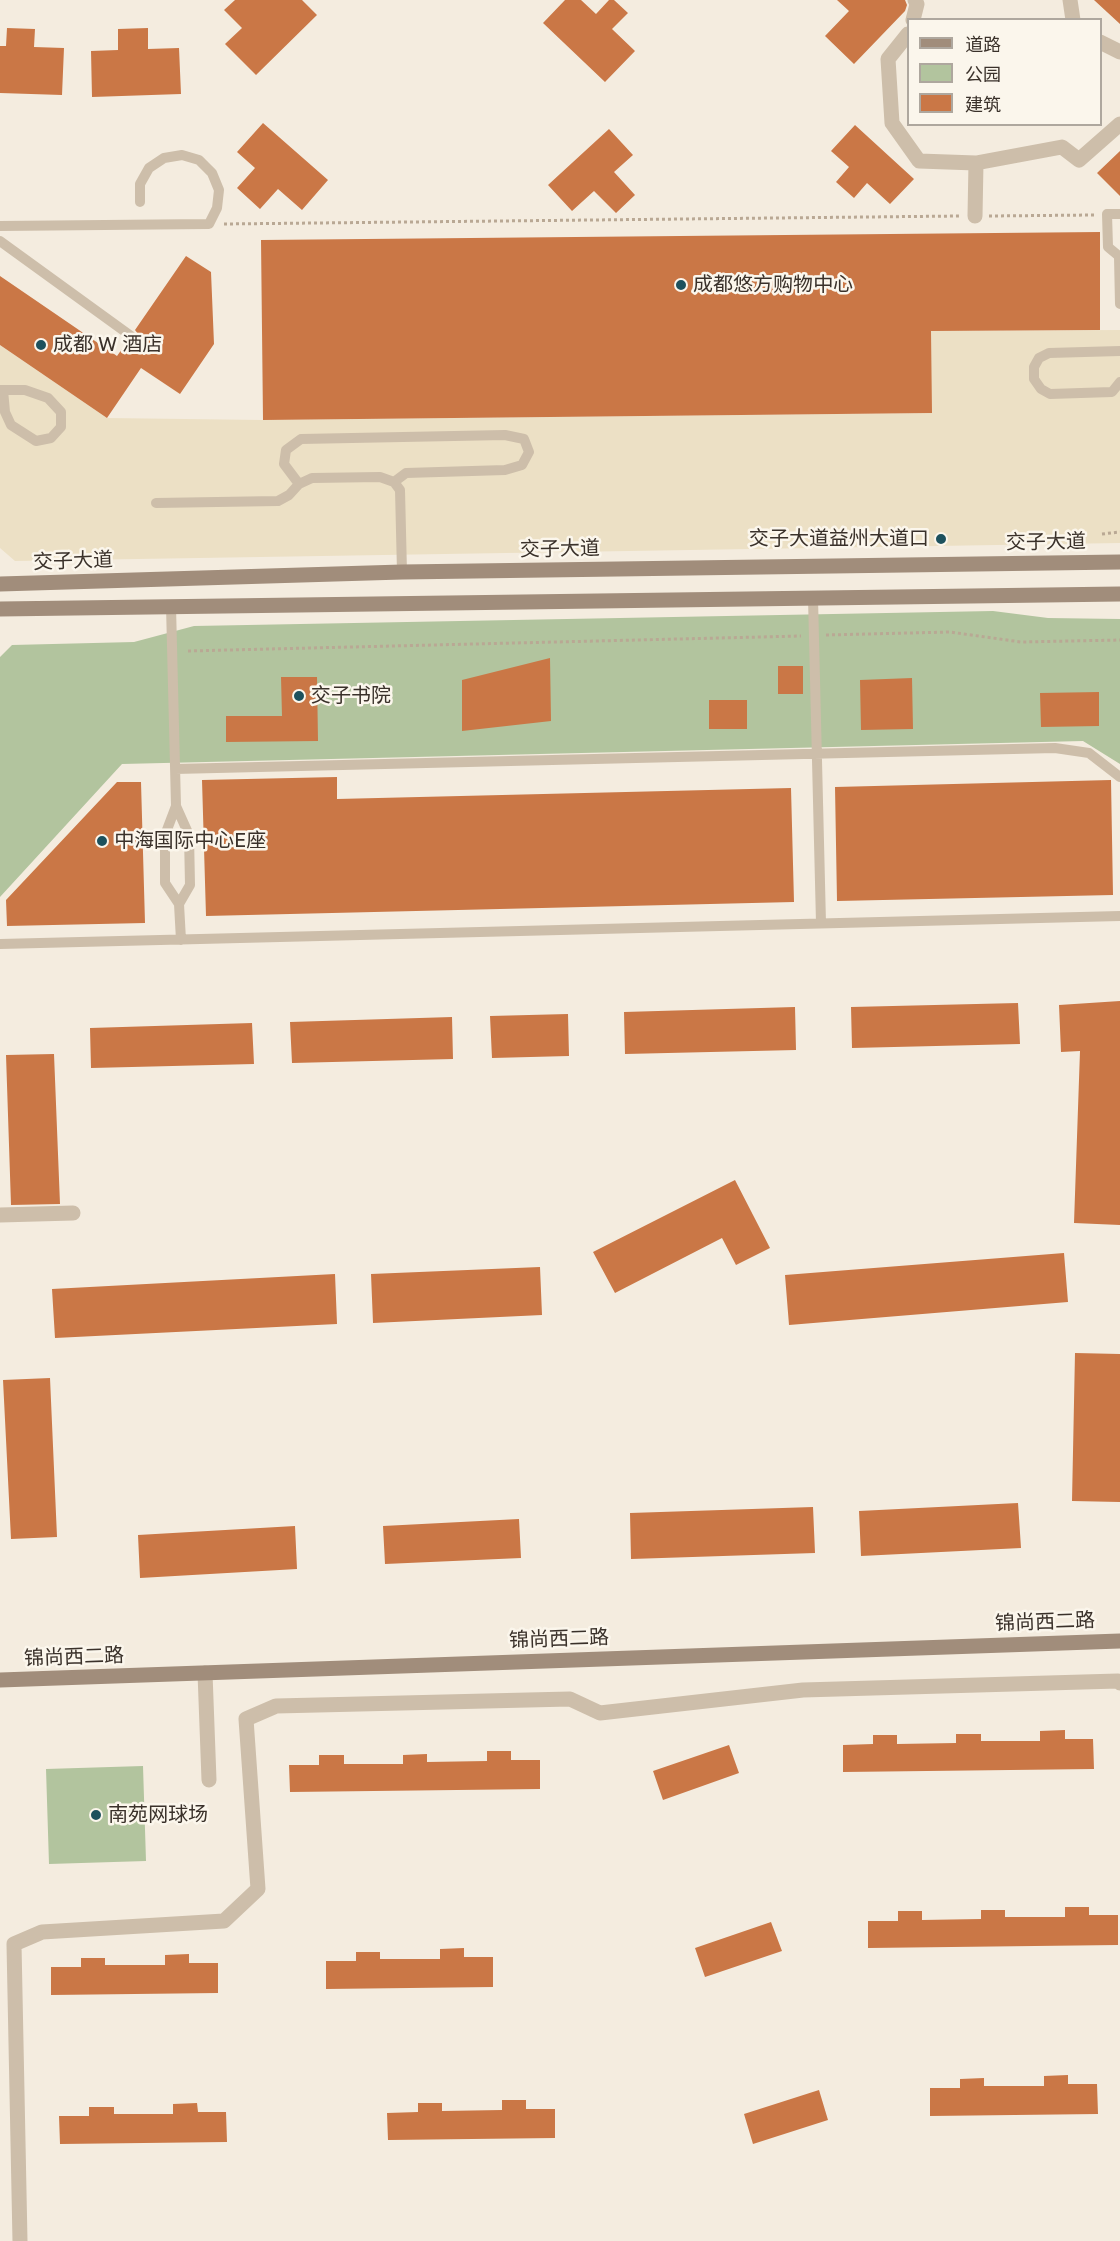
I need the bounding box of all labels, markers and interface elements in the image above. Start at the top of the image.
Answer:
legend [907,18,1102,126]
text: 道路 [965,33,1001,55]
text: 公园 [965,63,1001,85]
text: 建筑 [965,93,1001,115]
place label: 成都悠方购物中心 [693,273,853,297]
marker: 成都悠方购物中心 [674,278,688,292]
place label: 成都 W 酒店 [53,333,162,357]
marker: 成都 W 酒店 [34,338,48,352]
place label: 交子大道益州大道口 [749,527,929,551]
street label: 交子大道 [1006,529,1086,555]
marker: 交子大道益州大道口 [934,532,948,546]
street label: 交子大道 [520,536,600,562]
street label: 交子大道 [33,548,113,574]
place label: 交子书院 [311,684,391,708]
marker: 交子书院 [292,689,306,703]
place label: 中海国际中心E座 [114,829,266,853]
marker: 中海国际中心E座 [95,834,109,848]
street label: 锦尚西二路 [995,1608,1095,1636]
street label: 锦尚西二路 [509,1625,609,1653]
street label: 锦尚西二路 [24,1643,124,1671]
place label: 南苑网球场 [108,1803,208,1827]
marker: 南苑网球场 [89,1808,103,1822]

